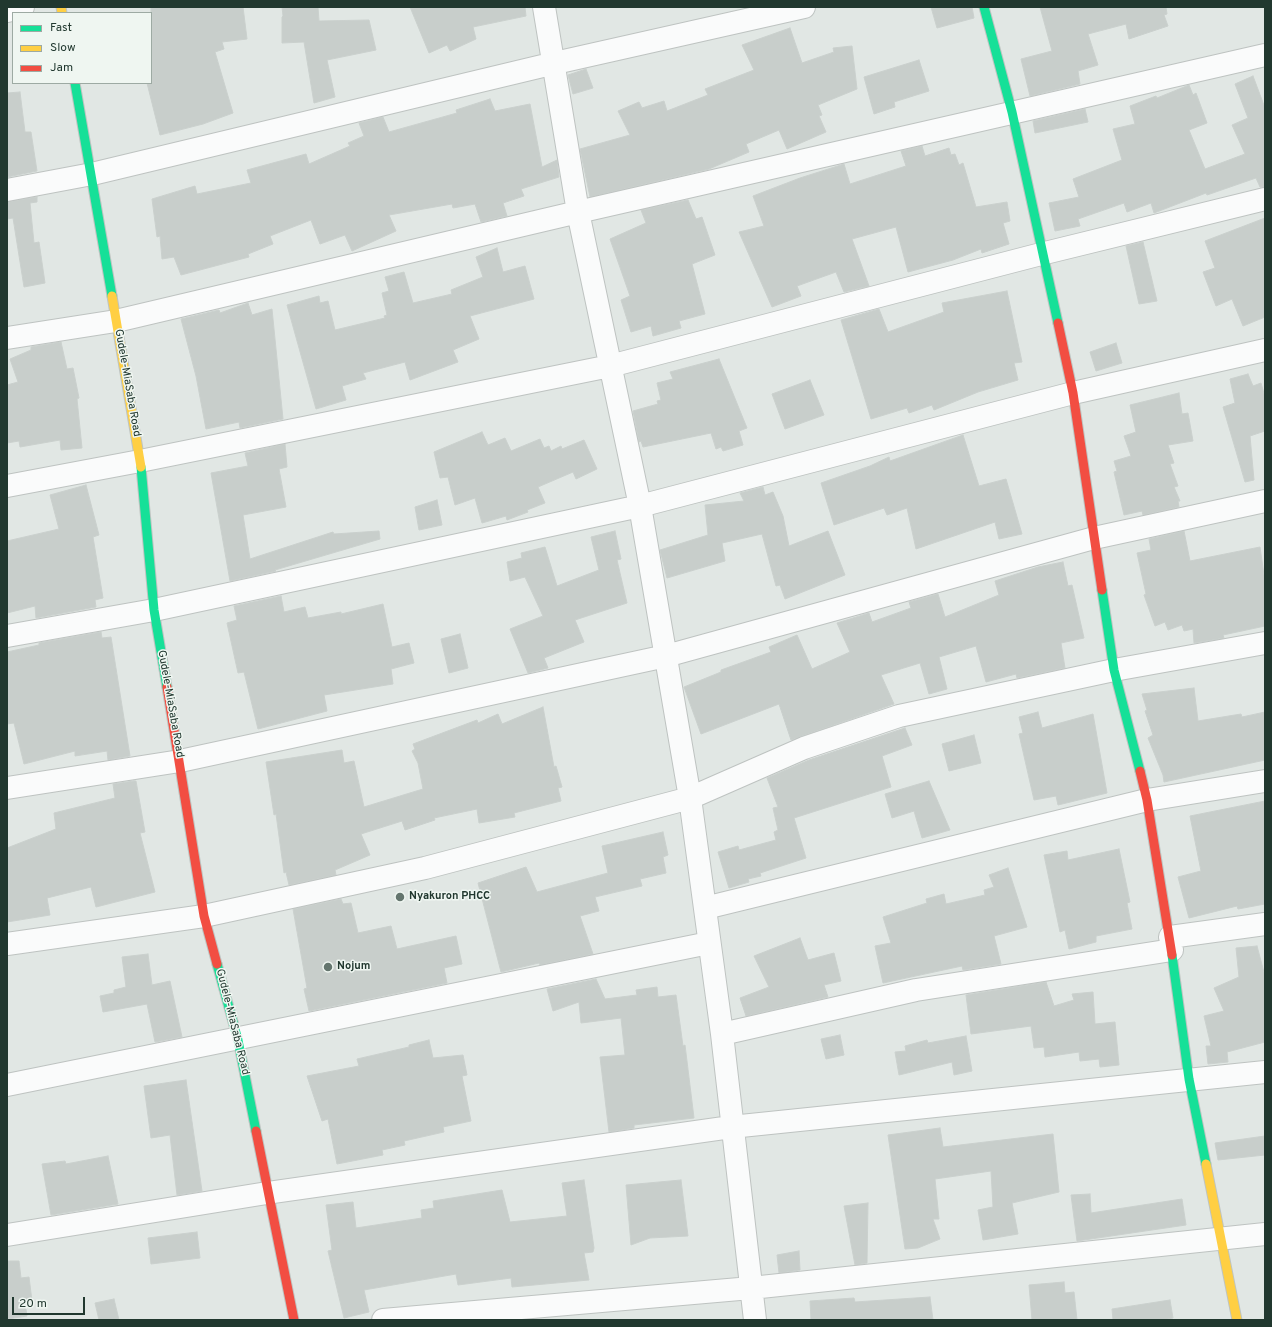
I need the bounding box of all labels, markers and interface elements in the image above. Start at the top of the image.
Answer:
legend [12,12,152,84]
text: Fast [50,20,72,36]
text: Slow [50,40,76,56]
text: Jam [50,60,73,76]
street label: Gudele-MiaSaba Road [111,328,143,438]
street label: Gudele-MiaSaba Road [154,649,186,759]
place label: Nyakuron PHCC [409,890,490,904]
marker: Nyakuron PHCC [394,891,406,903]
place label: Nojum [337,960,370,974]
marker: Nojum [322,961,334,973]
street label: Gudele-MiaSaba Road [212,968,252,1076]
scale bar [14,1289,87,1315]
text: 20 m [19,1296,47,1312]

